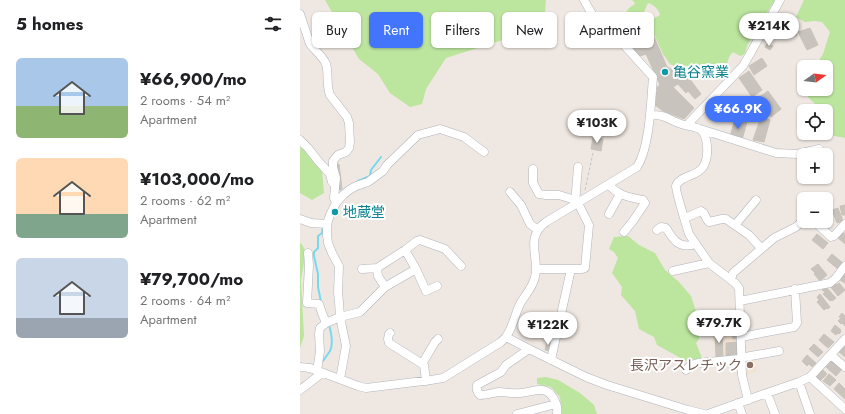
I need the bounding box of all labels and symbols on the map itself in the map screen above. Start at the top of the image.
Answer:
pin: ¥214K [741,13,797,47]
north arrow [797,60,833,96]
place label: 亀谷窯業 [673,62,729,82]
marker: 亀谷窯業 [660,67,670,77]
pin: ¥66.9K [705,96,771,130]
pin: ¥103K [569,110,625,144]
place label: 地蔵堂 [343,202,385,222]
marker: 地蔵堂 [330,207,340,217]
pin: ¥79.7K [686,310,752,344]
pin: ¥122K [520,312,576,346]
place label: 長沢アスレチック [630,355,742,375]
marker: 長沢アスレチック [745,360,755,370]

